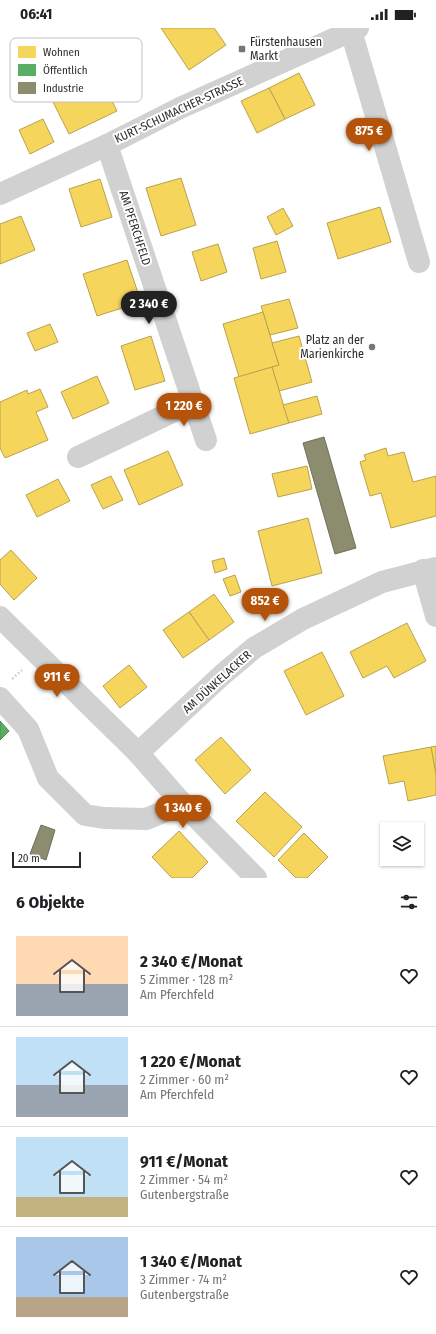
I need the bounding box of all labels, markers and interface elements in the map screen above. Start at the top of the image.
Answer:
text: 06:41 [20,5,52,23]
place label: Fürstenhausen Markt [250,35,322,63]
legend [10,38,142,102]
marker: Fürstenhausen Markt [237,44,247,54]
text: Wohnen [43,46,80,59]
text: Öffentlich [43,64,87,77]
street label: KURT-SCHUMACHER-STRASSE [112,74,246,146]
text: Industrie [43,82,84,95]
pin: 875 € [341,118,397,152]
text: 875 € [355,123,383,138]
street label: AM PFERCHFELD [116,189,154,267]
pin: 2 340 € [112,291,186,325]
text: 2 340 € [130,296,168,311]
place label: Platz an der Marienkirche [300,333,365,361]
marker: Platz an der Marienkirche [367,342,377,352]
pin: 1 220 € [147,393,221,427]
text: 1 220 € [165,398,203,413]
pin: 852 € [237,588,293,622]
text: 852 € [251,593,279,608]
street label: AM DÜNKELACKER [179,646,254,716]
pin: 911 € [29,664,85,698]
text: 911 € [44,669,70,684]
pin: 1 340 € [146,795,220,829]
text: 1 340 € [164,800,202,815]
map controls [380,822,424,866]
button: layers [380,822,424,866]
scale bar [12,850,81,869]
text: 20 m [18,852,40,865]
icon: filters [398,891,420,913]
text: 6 Objekte [16,892,84,913]
text: 2 340 €/Monat [140,951,243,972]
icon: home [48,952,96,1000]
icon: heart [398,965,420,987]
text: 5 Zimmer · 128 m² [140,972,233,987]
text: Am Pferchfeld [140,987,214,1002]
text: 1 220 €/Monat [140,1051,241,1072]
icon: home [48,1053,96,1101]
icon: heart [398,1066,420,1088]
text: 2 Zimmer · 60 m² [140,1072,229,1087]
text: Am Pferchfeld [140,1087,214,1102]
text: 911 €/Monat [140,1151,228,1172]
icon: home [48,1153,96,1201]
icon: heart [398,1166,420,1188]
text: 2 Zimmer · 54 m² [140,1172,228,1187]
text: Gutenbergstraße [140,1187,229,1202]
text: 1 340 €/Monat [140,1251,242,1272]
icon: home [48,1253,96,1301]
icon: heart [398,1266,420,1288]
text: 3 Zimmer · 74 m² [140,1272,227,1287]
text: Gutenbergstraße [140,1287,229,1302]

